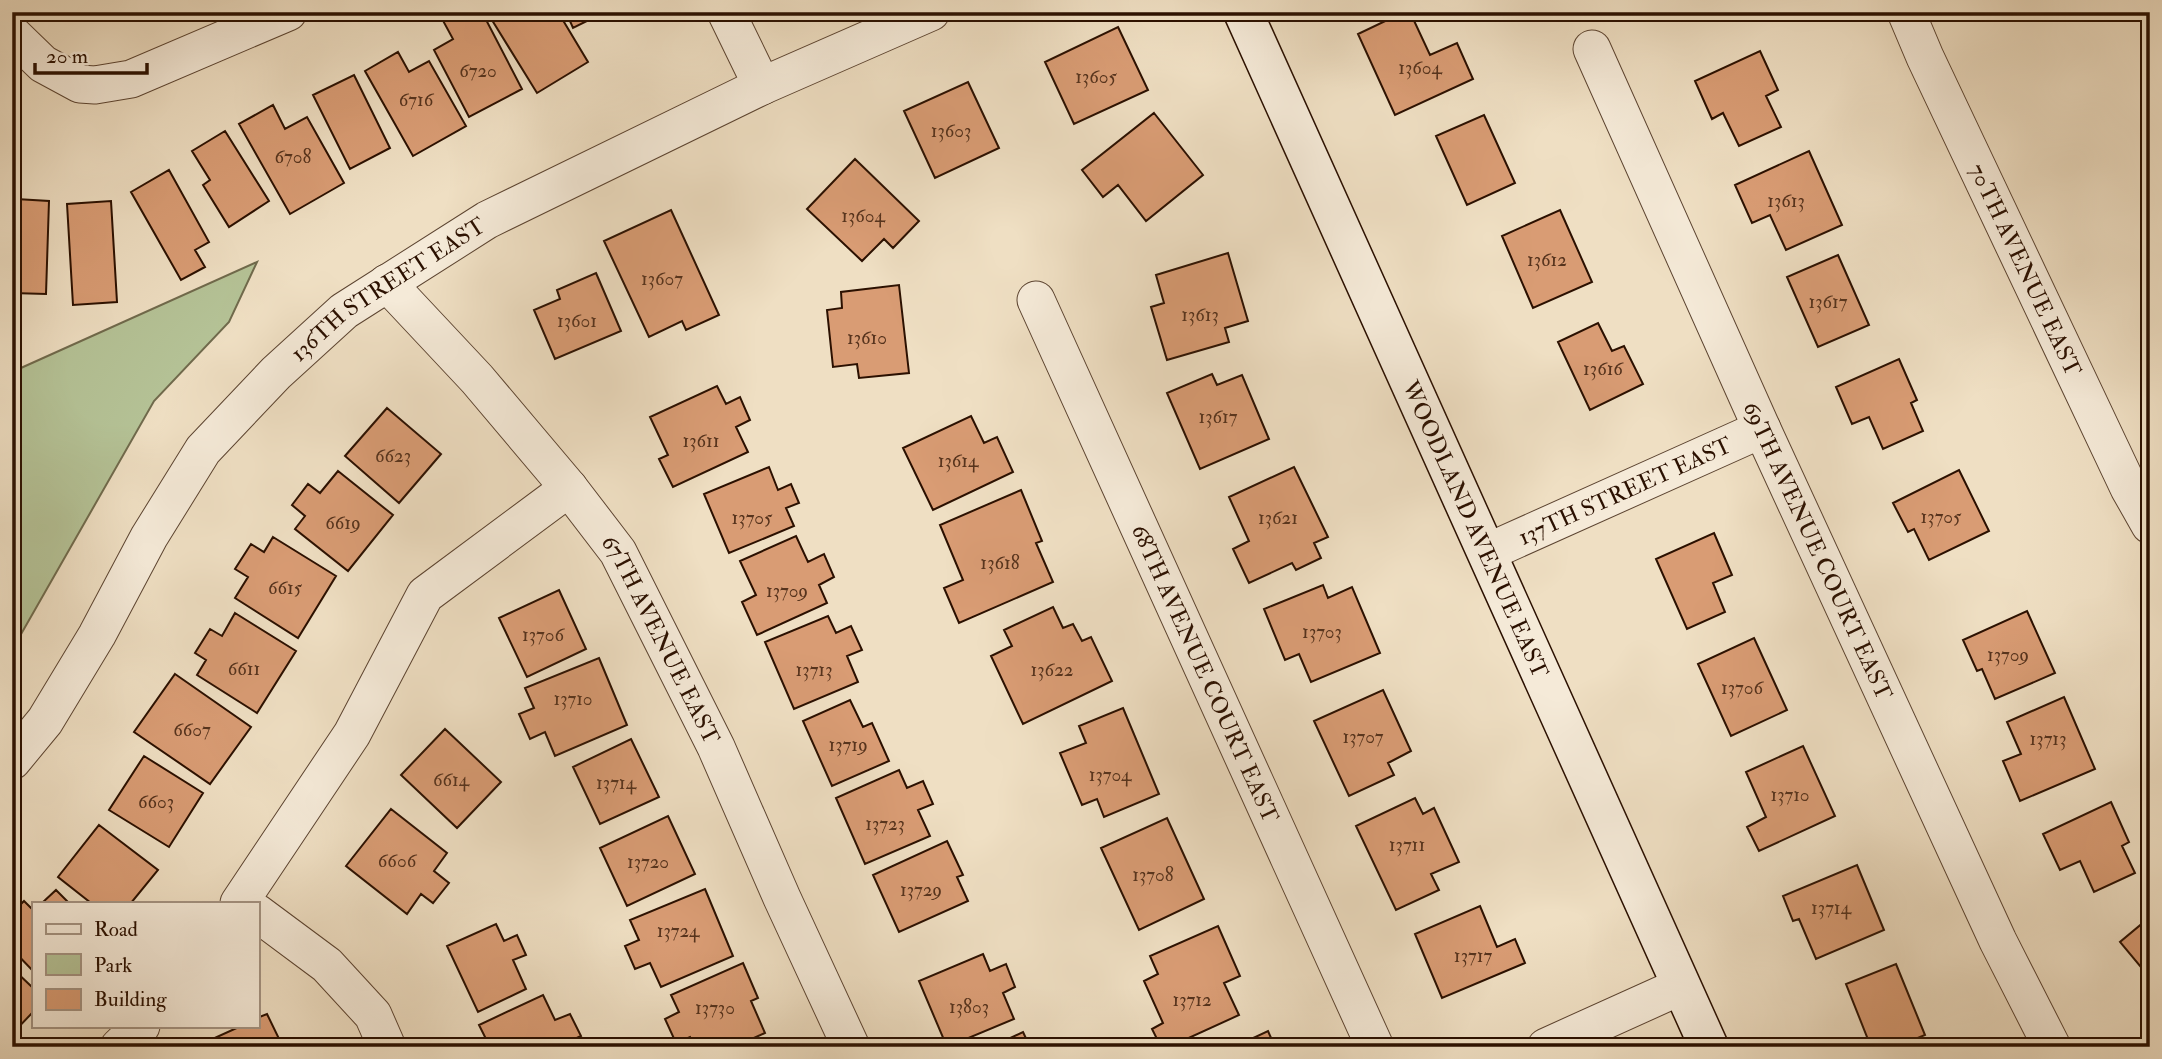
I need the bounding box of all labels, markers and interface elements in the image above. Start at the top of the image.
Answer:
scale bar [35,32,147,76]
text: 20 m [46,43,88,70]
house number: 13604 [1398,56,1443,80]
house number: 6720 [459,59,497,83]
house number: 13605 [1075,65,1118,89]
house number: 6716 [399,88,435,112]
house number: 13603 [931,119,971,143]
house number: 6708 [275,145,312,169]
street label: 70TH AVENUE EAST [1963,159,2088,381]
house number: 13613 [1767,189,1805,213]
house number: 13604 [841,204,886,228]
street label: 136TH STREET EAST [284,211,491,368]
house number: 13612 [1527,248,1567,272]
house number: 13607 [641,267,683,291]
house number: 13617 [1808,290,1848,314]
house number: 13613 [1181,303,1219,327]
house number: 13601 [557,309,597,333]
house number: 13610 [847,326,887,350]
house number: 13616 [1583,357,1624,381]
street label: WOODLAND AVENUE EAST [1395,375,1555,682]
street label: 69TH AVENUE COURT EAST [1737,397,1899,704]
house number: 13617 [1198,405,1238,429]
house number: 13611 [682,429,720,453]
street label: 137TH STREET EAST [1514,431,1736,552]
house number: 6623 [375,444,411,468]
house number: 13614 [938,449,979,473]
house number: 13705 [1921,505,1962,529]
house number: 13705 [732,506,773,530]
house number: 13621 [1258,506,1298,530]
house number: 6619 [325,511,361,535]
street label: 68TH AVENUE COURT EAST [1125,520,1285,827]
street label: 67TH AVENUE EAST [595,529,726,749]
house number: 13618 [980,551,1020,575]
house number: 6615 [268,576,303,600]
house number: 13709 [766,579,808,603]
house number: 13703 [1302,620,1342,644]
house number: 13706 [522,623,565,647]
house number: 13709 [1987,643,2029,667]
house number: 6611 [228,657,260,681]
house number: 13713 [796,658,832,682]
house number: 13622 [1031,658,1073,682]
house number: 13706 [1721,676,1764,700]
house number: 13710 [553,687,593,711]
house number: 6607 [173,718,211,742]
house number: 13707 [1342,725,1384,749]
house number: 13713 [2030,727,2066,751]
house number: 13719 [828,733,868,757]
house number: 13704 [1089,763,1132,787]
house number: 6614 [433,768,470,792]
house number: 13714 [596,771,637,795]
house number: 13710 [1770,783,1810,807]
house number: 6603 [138,790,174,814]
house number: 13723 [865,812,905,836]
house number: 13711 [1389,833,1425,857]
house number: 6606 [378,849,418,873]
house number: 13720 [627,850,669,874]
house number: 13708 [1132,863,1174,887]
house number: 13729 [900,878,942,902]
house number: 13714 [1811,896,1852,920]
legend [32,902,259,1028]
text: Road [94,916,139,943]
house number: 13724 [657,919,700,943]
house number: 13717 [1454,944,1492,968]
text: Park [94,952,132,979]
text: Building [94,986,167,1013]
house number: 13712 [1172,988,1212,1012]
house number: 13803 [949,995,989,1019]
house number: 13730 [695,996,735,1020]

